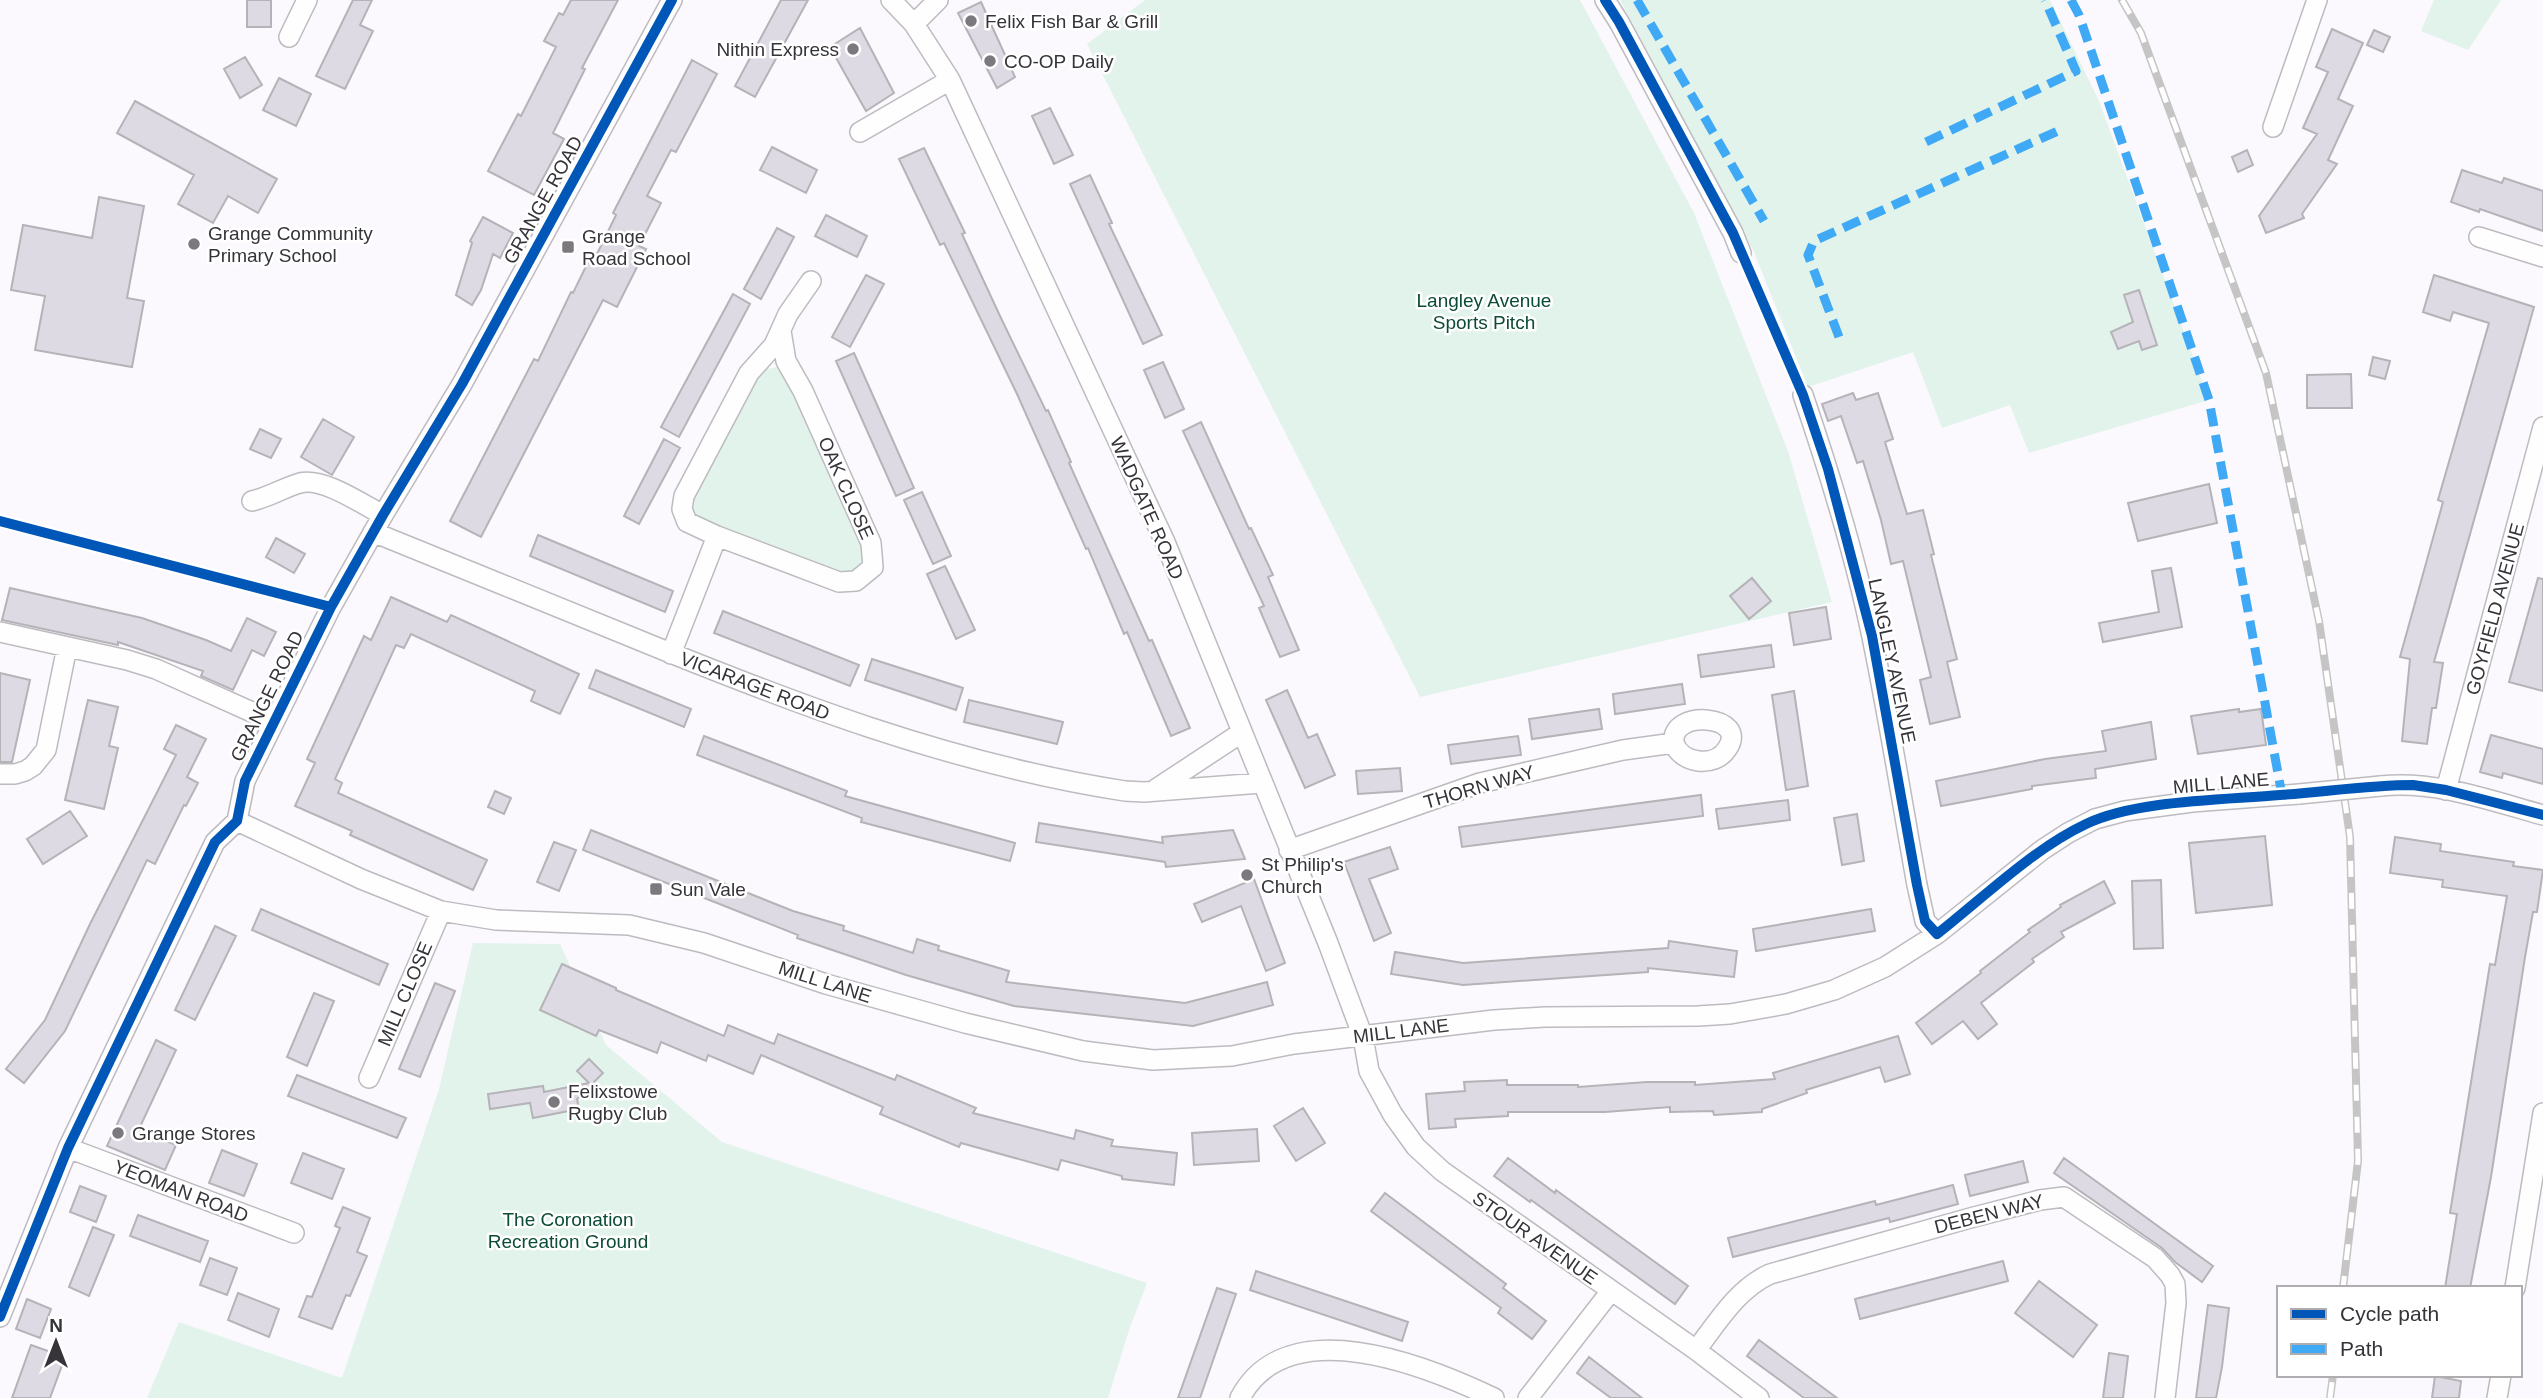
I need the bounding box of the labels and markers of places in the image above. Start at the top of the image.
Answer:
place label: Felix Fish Bar & Grill [985,11,1158,32]
marker: Felix Fish Bar & Grill [963,13,979,29]
place label: Nithin Express [717,39,839,60]
marker: Nithin Express [845,41,861,57]
place label: CO-OP Daily [1004,51,1114,72]
marker: CO-OP Daily [982,53,998,69]
place label: Grange Community Primary School [208,223,373,266]
place label: Grange Road School [582,226,691,269]
marker: Grange Community Primary School [186,236,202,252]
marker: Grange Road School [560,239,576,255]
place label: St Philip's Church [1261,854,1344,897]
marker: St Philip's Church [1239,867,1255,883]
place label: Sun Vale [670,879,746,900]
marker: Sun Vale [648,881,664,897]
place label: Felixstowe Rugby Club [568,1081,667,1124]
marker: Felixstowe Rugby Club [546,1094,562,1110]
place label: Grange Stores [132,1123,256,1144]
marker: Grange Stores [110,1125,126,1141]

